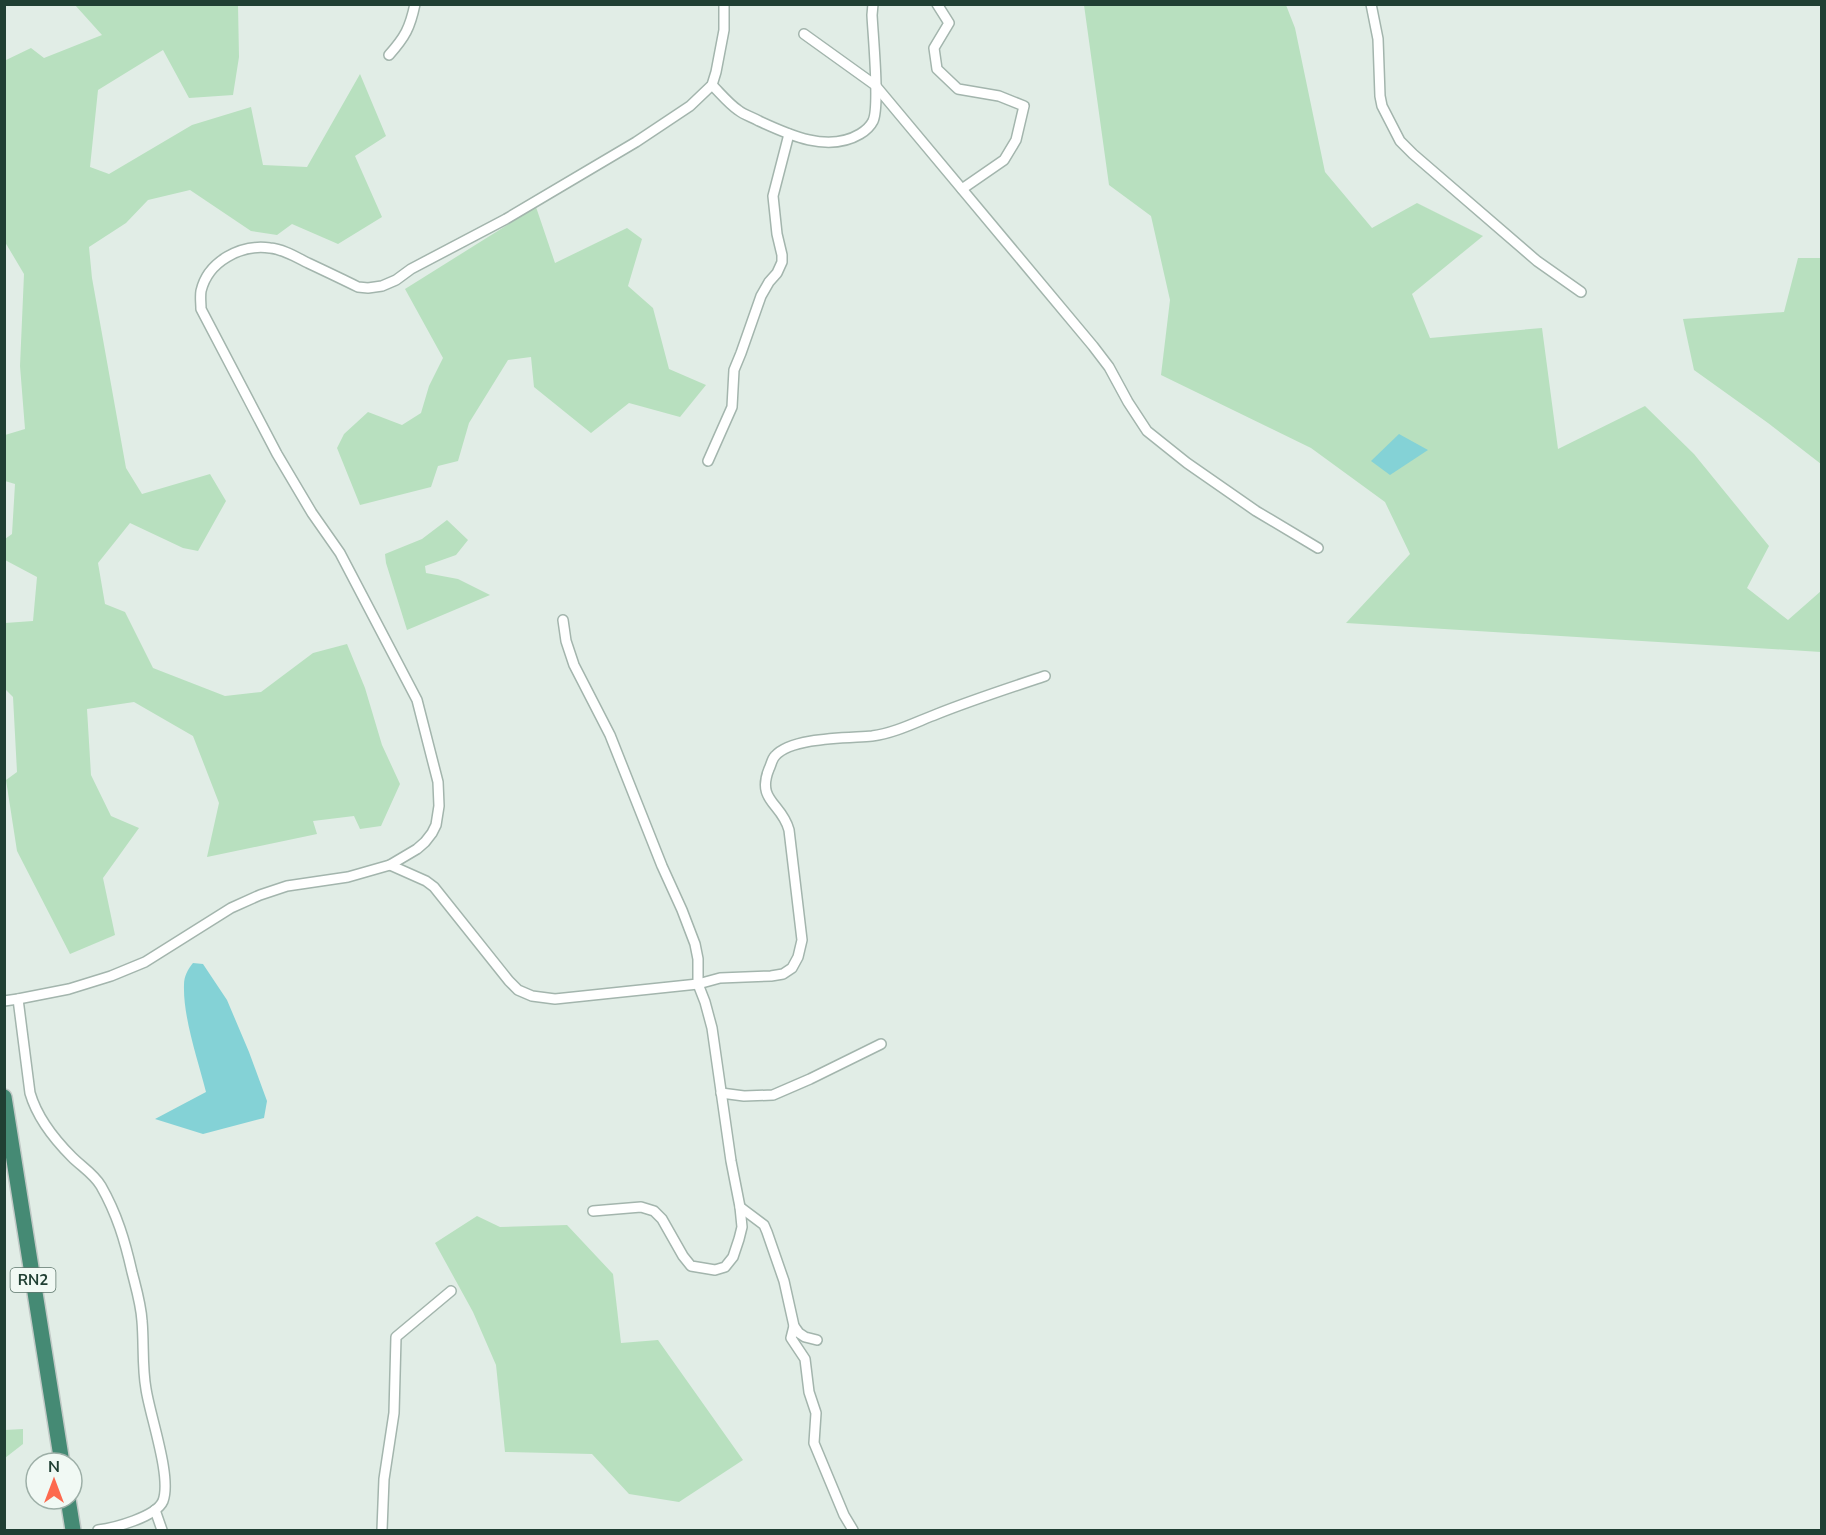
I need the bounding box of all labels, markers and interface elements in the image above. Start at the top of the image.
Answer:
road number: RN2 [10,1268,56,1292]
north arrow [24,1451,84,1511]
text: N [48,1456,60,1478]

